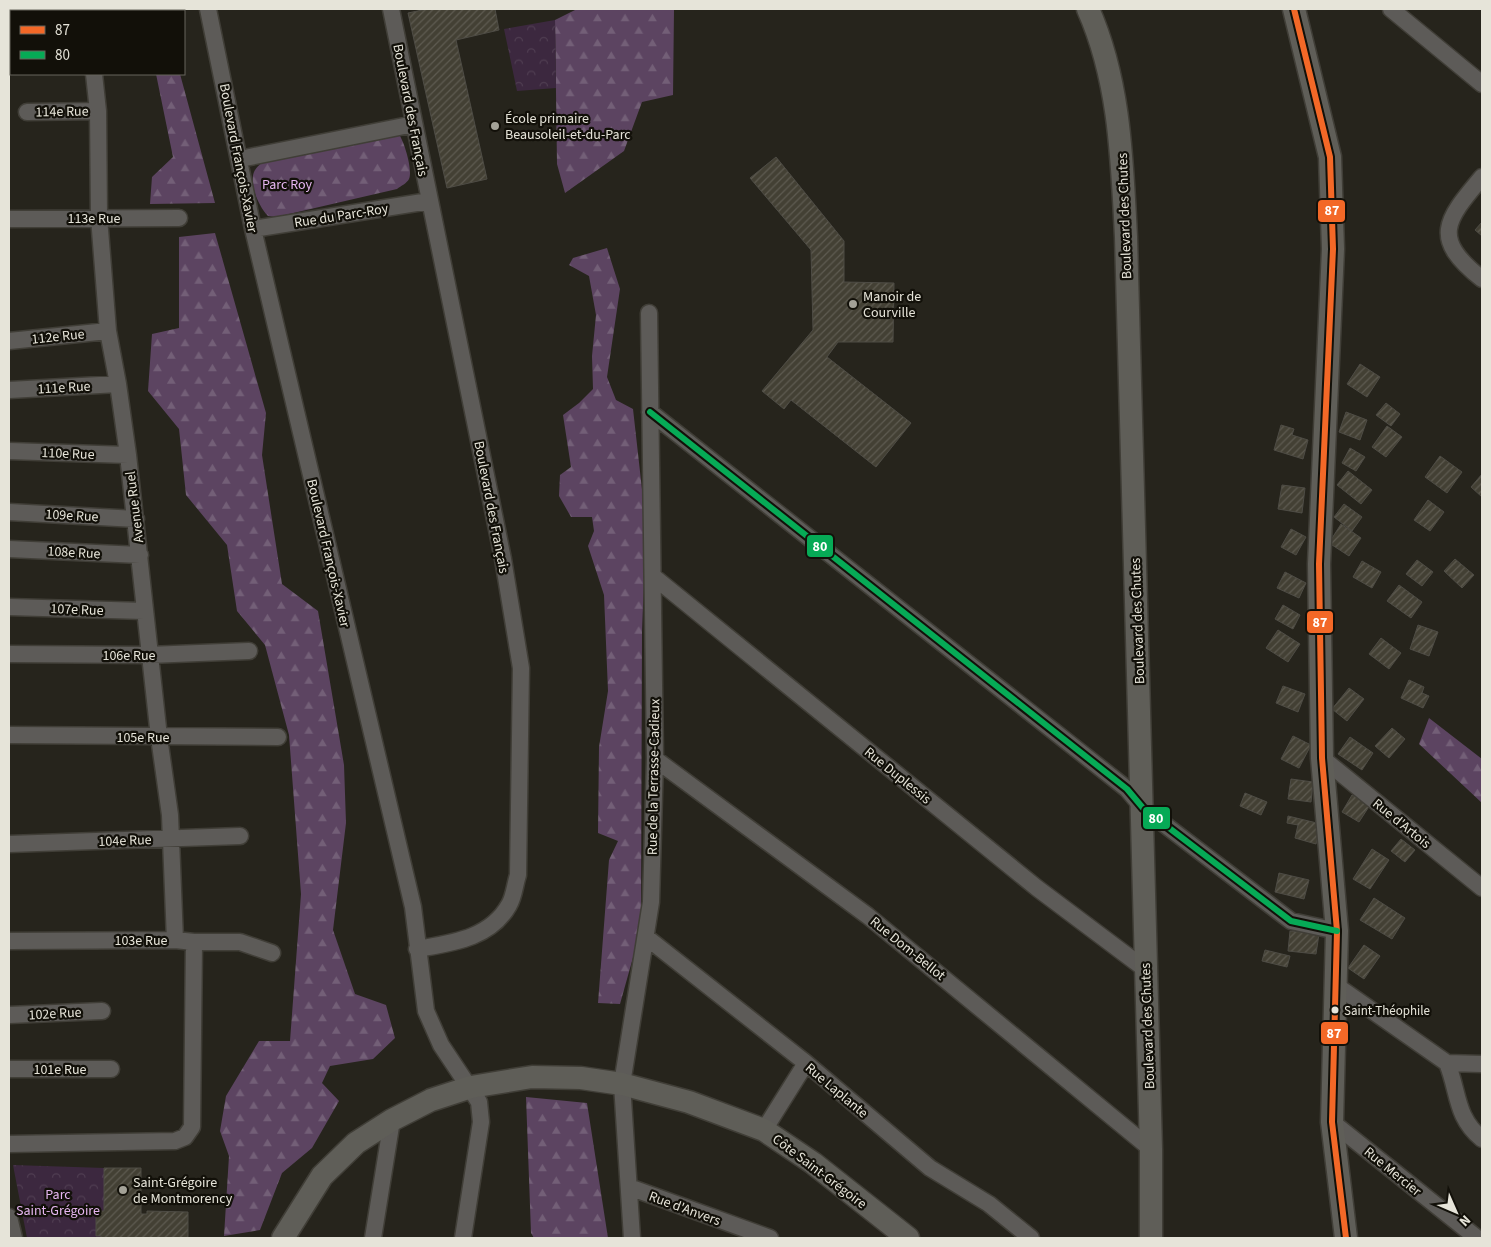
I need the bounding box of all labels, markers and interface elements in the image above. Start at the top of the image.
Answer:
legend [10,10,185,75]
text: 87 [55,20,70,41]
street label: Boulevard des Français [387,42,433,178]
text: 80 [55,45,70,66]
street label: Boulevard François-Xavier [214,82,262,235]
street label: 114e Rue [35,102,89,122]
place label: École primaire Beausoleil-et-du-Parc [505,109,631,145]
marker: École primaire Beausoleil-et-du-Parc [489,120,501,132]
street label: Boulevard des Chutes [1113,152,1137,280]
park label: Parc Roy [262,175,313,195]
street label: Rue du Parc-Roy [293,199,390,233]
line badge: 87 [1317,199,1346,223]
text: 87 [1325,201,1339,221]
street label: 113e Rue [67,209,121,229]
place label: Manoir de Courville [863,287,921,323]
marker: Manoir de Courville [847,298,859,310]
street label: 112e Rue [31,324,86,350]
street label: 111e Rue [37,377,91,399]
street label: Boulevard des Français [468,439,514,575]
street label: 110e Rue [41,443,95,465]
street label: Avenue Ruel [121,469,149,544]
street label: Boulevard François-Xavier [301,477,355,629]
street label: 109e Rue [45,505,99,527]
line badge: 80 [806,534,834,558]
text: 80 [813,537,827,557]
street label: 108e Rue [47,542,101,564]
street label: Boulevard des Chutes [1126,557,1150,685]
street label: 107e Rue [50,599,104,621]
line badge: 87 [1306,610,1334,634]
text: 87 [1313,613,1327,633]
street label: 106e Rue [102,646,156,666]
street label: Rue de la Terrasse-Cadieux [643,698,665,855]
street label: 105e Rue [116,728,170,748]
street label: Rue Duplessis [860,743,935,809]
street label: Rue d'Artois [1368,794,1435,854]
line badge: 80 [1142,806,1171,830]
text: 80 [1149,809,1163,829]
street label: 104e Rue [98,830,152,852]
street label: Rue Dom-Bellot [865,912,950,986]
street label: 103e Rue [114,931,168,951]
street label: Boulevard des Chutes [1136,962,1160,1090]
place label: Saint-Théophile [1344,1002,1430,1020]
street label: 102e Rue [28,1003,82,1025]
marker: Saint-Théophile [1330,1005,1340,1015]
line badge: 87 [1320,1021,1349,1045]
text: 87 [1327,1024,1341,1044]
street label: Rue Laplante [801,1058,872,1123]
street label: 101e Rue [33,1060,87,1080]
street label: Côte Saint-Grégoire [768,1130,871,1214]
street label: Rue Mercier [1359,1142,1426,1201]
place label: Saint-Grégoire de Montmorency [133,1173,233,1209]
marker: Saint-Grégoire de Montmorency [117,1184,129,1196]
park label: Parc Saint-Grégoire [16,1185,100,1221]
street label: Rue d'Anvers [646,1187,724,1231]
north arrow [1431,1187,1481,1237]
text: N [1454,1210,1475,1231]

